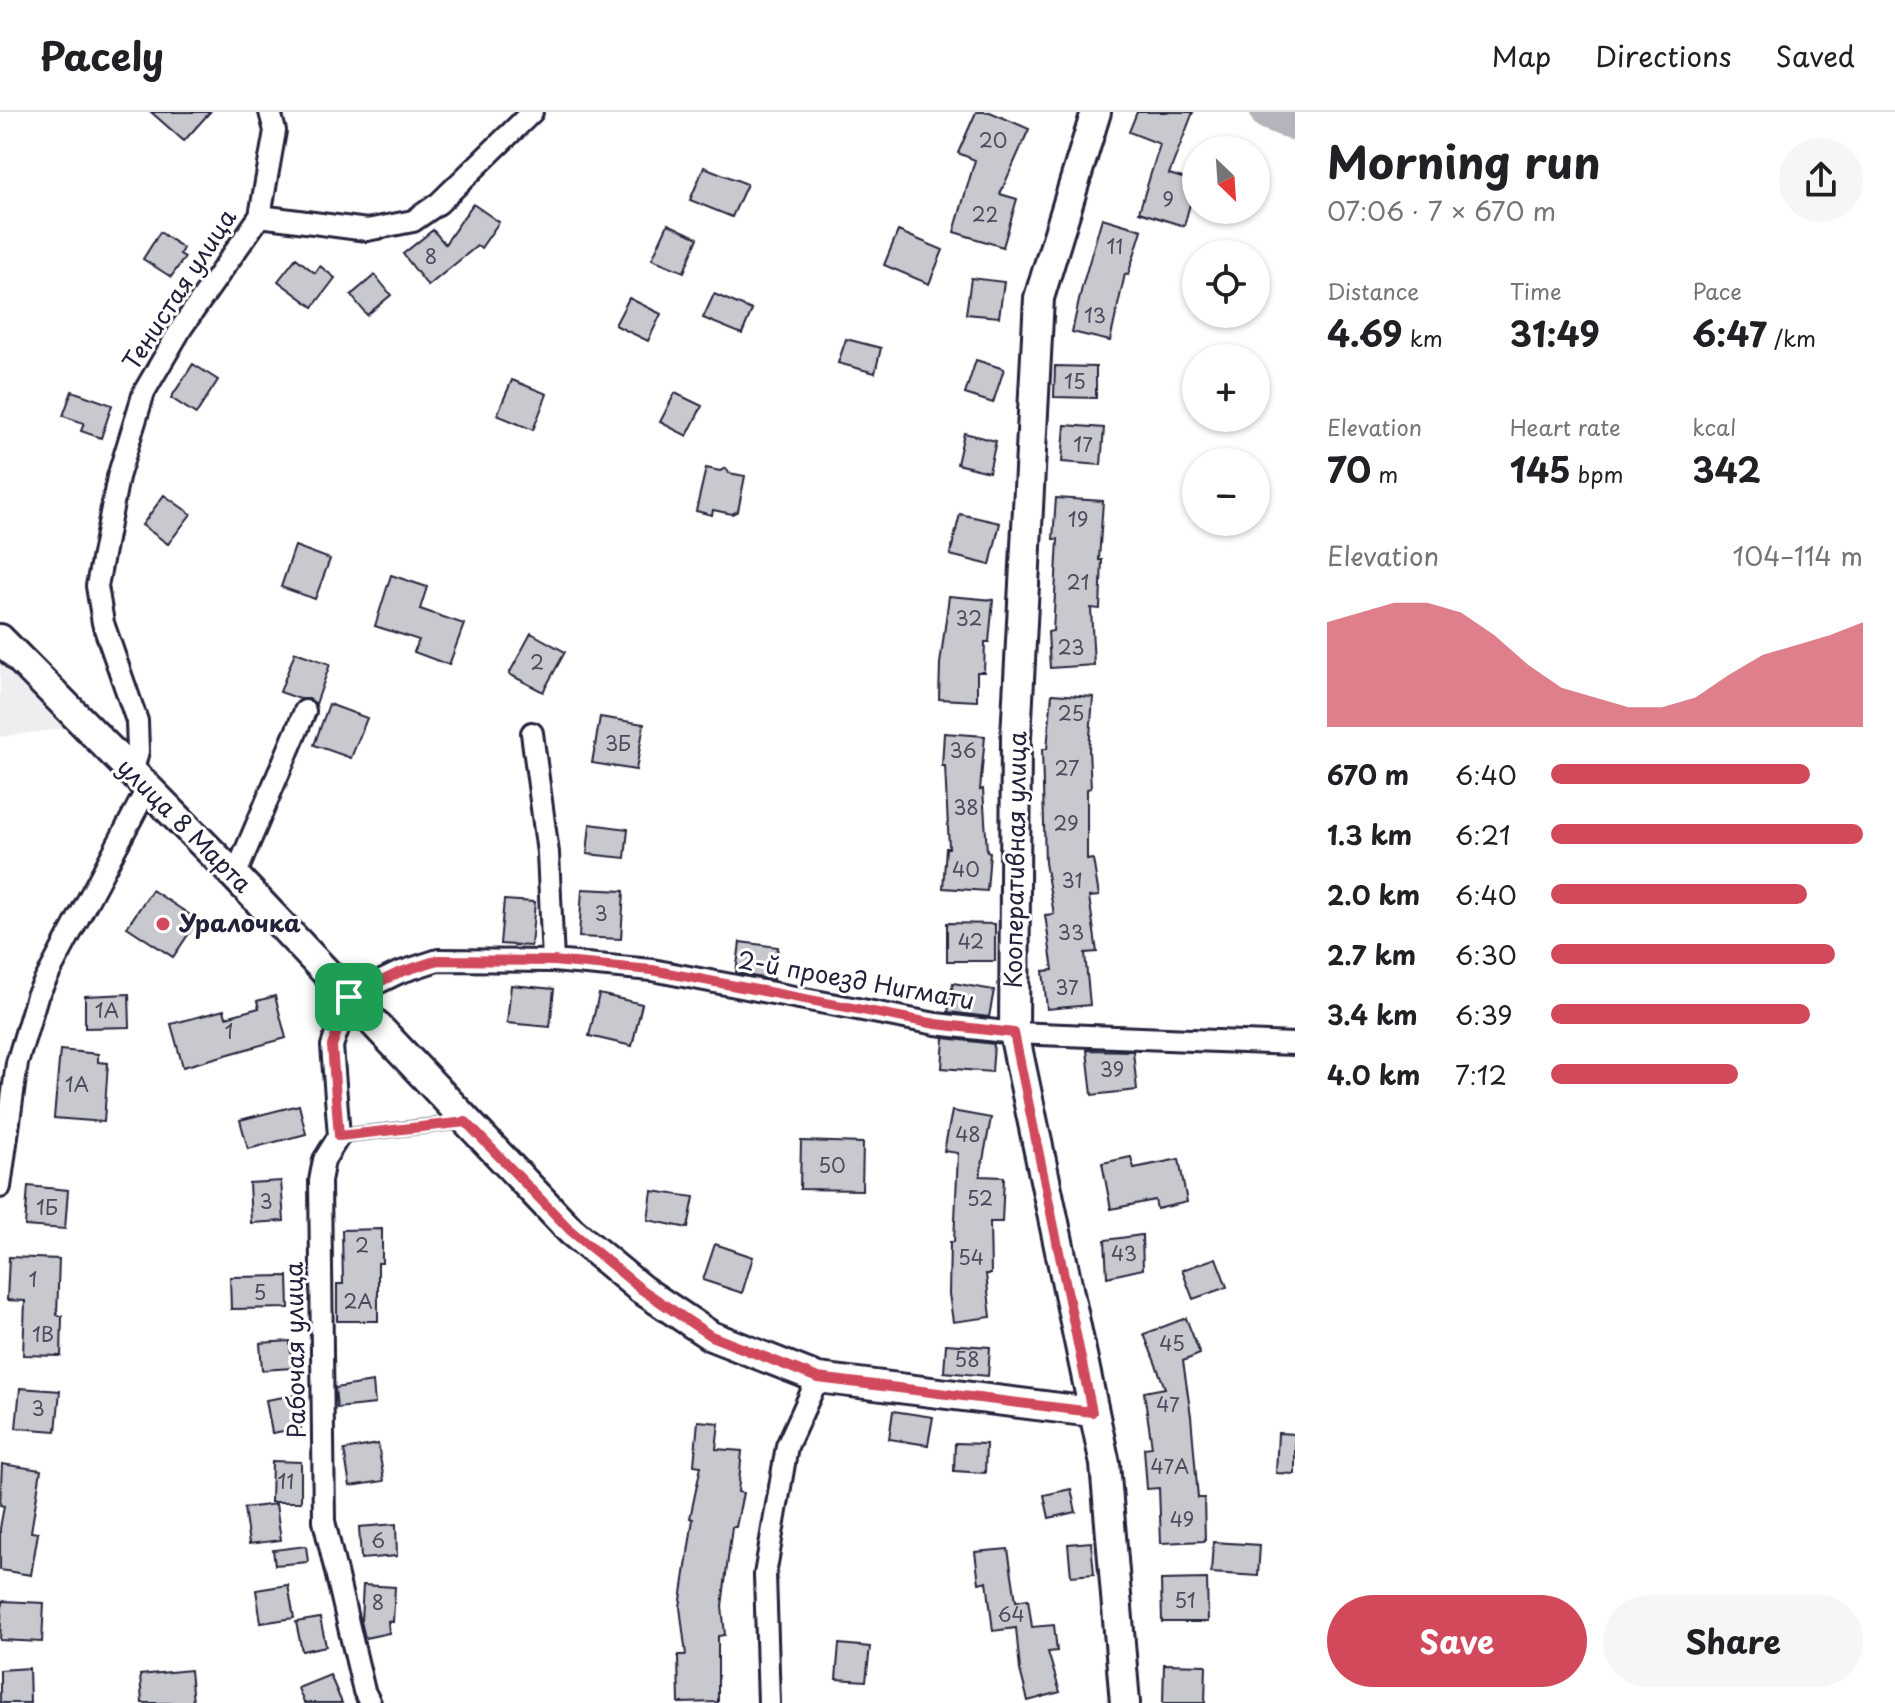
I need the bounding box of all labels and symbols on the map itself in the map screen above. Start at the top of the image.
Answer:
house number: 20 [979,125,1007,155]
north arrow [1182,136,1270,224]
house number: 9 [1162,184,1174,214]
house number: 22 [972,199,998,229]
street label: Тенистая улица [113,201,244,377]
house number: 11 [1107,231,1123,261]
house number: 8 [425,241,437,271]
house number: 13 [1084,300,1106,330]
house number: 15 [1064,366,1086,396]
house number: 17 [1073,429,1093,459]
house number: 19 [1068,504,1088,534]
house number: 21 [1066,567,1090,597]
house number: 32 [956,603,982,633]
house number: 23 [1057,632,1085,662]
house number: 2 [530,647,544,677]
house number: 25 [1058,698,1084,728]
house number: 3Б [605,728,631,758]
street label: Кооперативная улица [994,731,1034,989]
house number: 36 [949,735,977,765]
street label: улица 8 Марта [110,749,261,900]
house number: 27 [1055,753,1079,783]
house number: 38 [953,792,979,822]
house number: 29 [1053,808,1079,838]
house number: 40 [952,854,980,884]
house number: 31 [1062,865,1082,895]
house number: 3 [594,898,608,928]
place label: Уралочка [178,904,301,940]
marker: Уралочка [154,915,172,933]
house number: 33 [1058,917,1084,947]
house number: 42 [958,926,984,956]
street label: 2-й проезд Нигмати [735,940,977,1018]
pin [315,963,383,1031]
house number: 37 [1055,972,1079,1002]
house number: 1А [95,995,119,1025]
house number: 1 [225,1016,233,1046]
house number: 39 [1100,1054,1124,1084]
house number: 1А [65,1069,89,1099]
house number: 48 [955,1119,981,1149]
house number: 50 [818,1150,846,1180]
house number: 52 [967,1183,993,1213]
house number: 3 [259,1186,273,1216]
house number: 1Б [36,1192,58,1222]
house number: 2 [355,1230,369,1260]
house number: 43 [1111,1238,1137,1268]
house number: 54 [958,1242,984,1272]
street label: Рабочая улица [274,1261,314,1439]
house number: 1 [29,1264,37,1294]
house number: 5 [254,1277,266,1307]
house number: 2А [343,1286,373,1316]
house number: 1В [32,1319,54,1349]
house number: 45 [1159,1328,1185,1358]
house number: 58 [954,1344,980,1374]
house number: 47 [1156,1389,1180,1419]
house number: 3 [31,1393,45,1423]
house number: 47А [1151,1451,1189,1481]
house number: 11 [278,1466,294,1496]
house number: 49 [1170,1504,1194,1534]
house number: 6 [371,1525,385,1555]
house number: 51 [1174,1585,1196,1615]
house number: 8 [372,1587,384,1617]
house number: 64 [997,1599,1025,1629]

